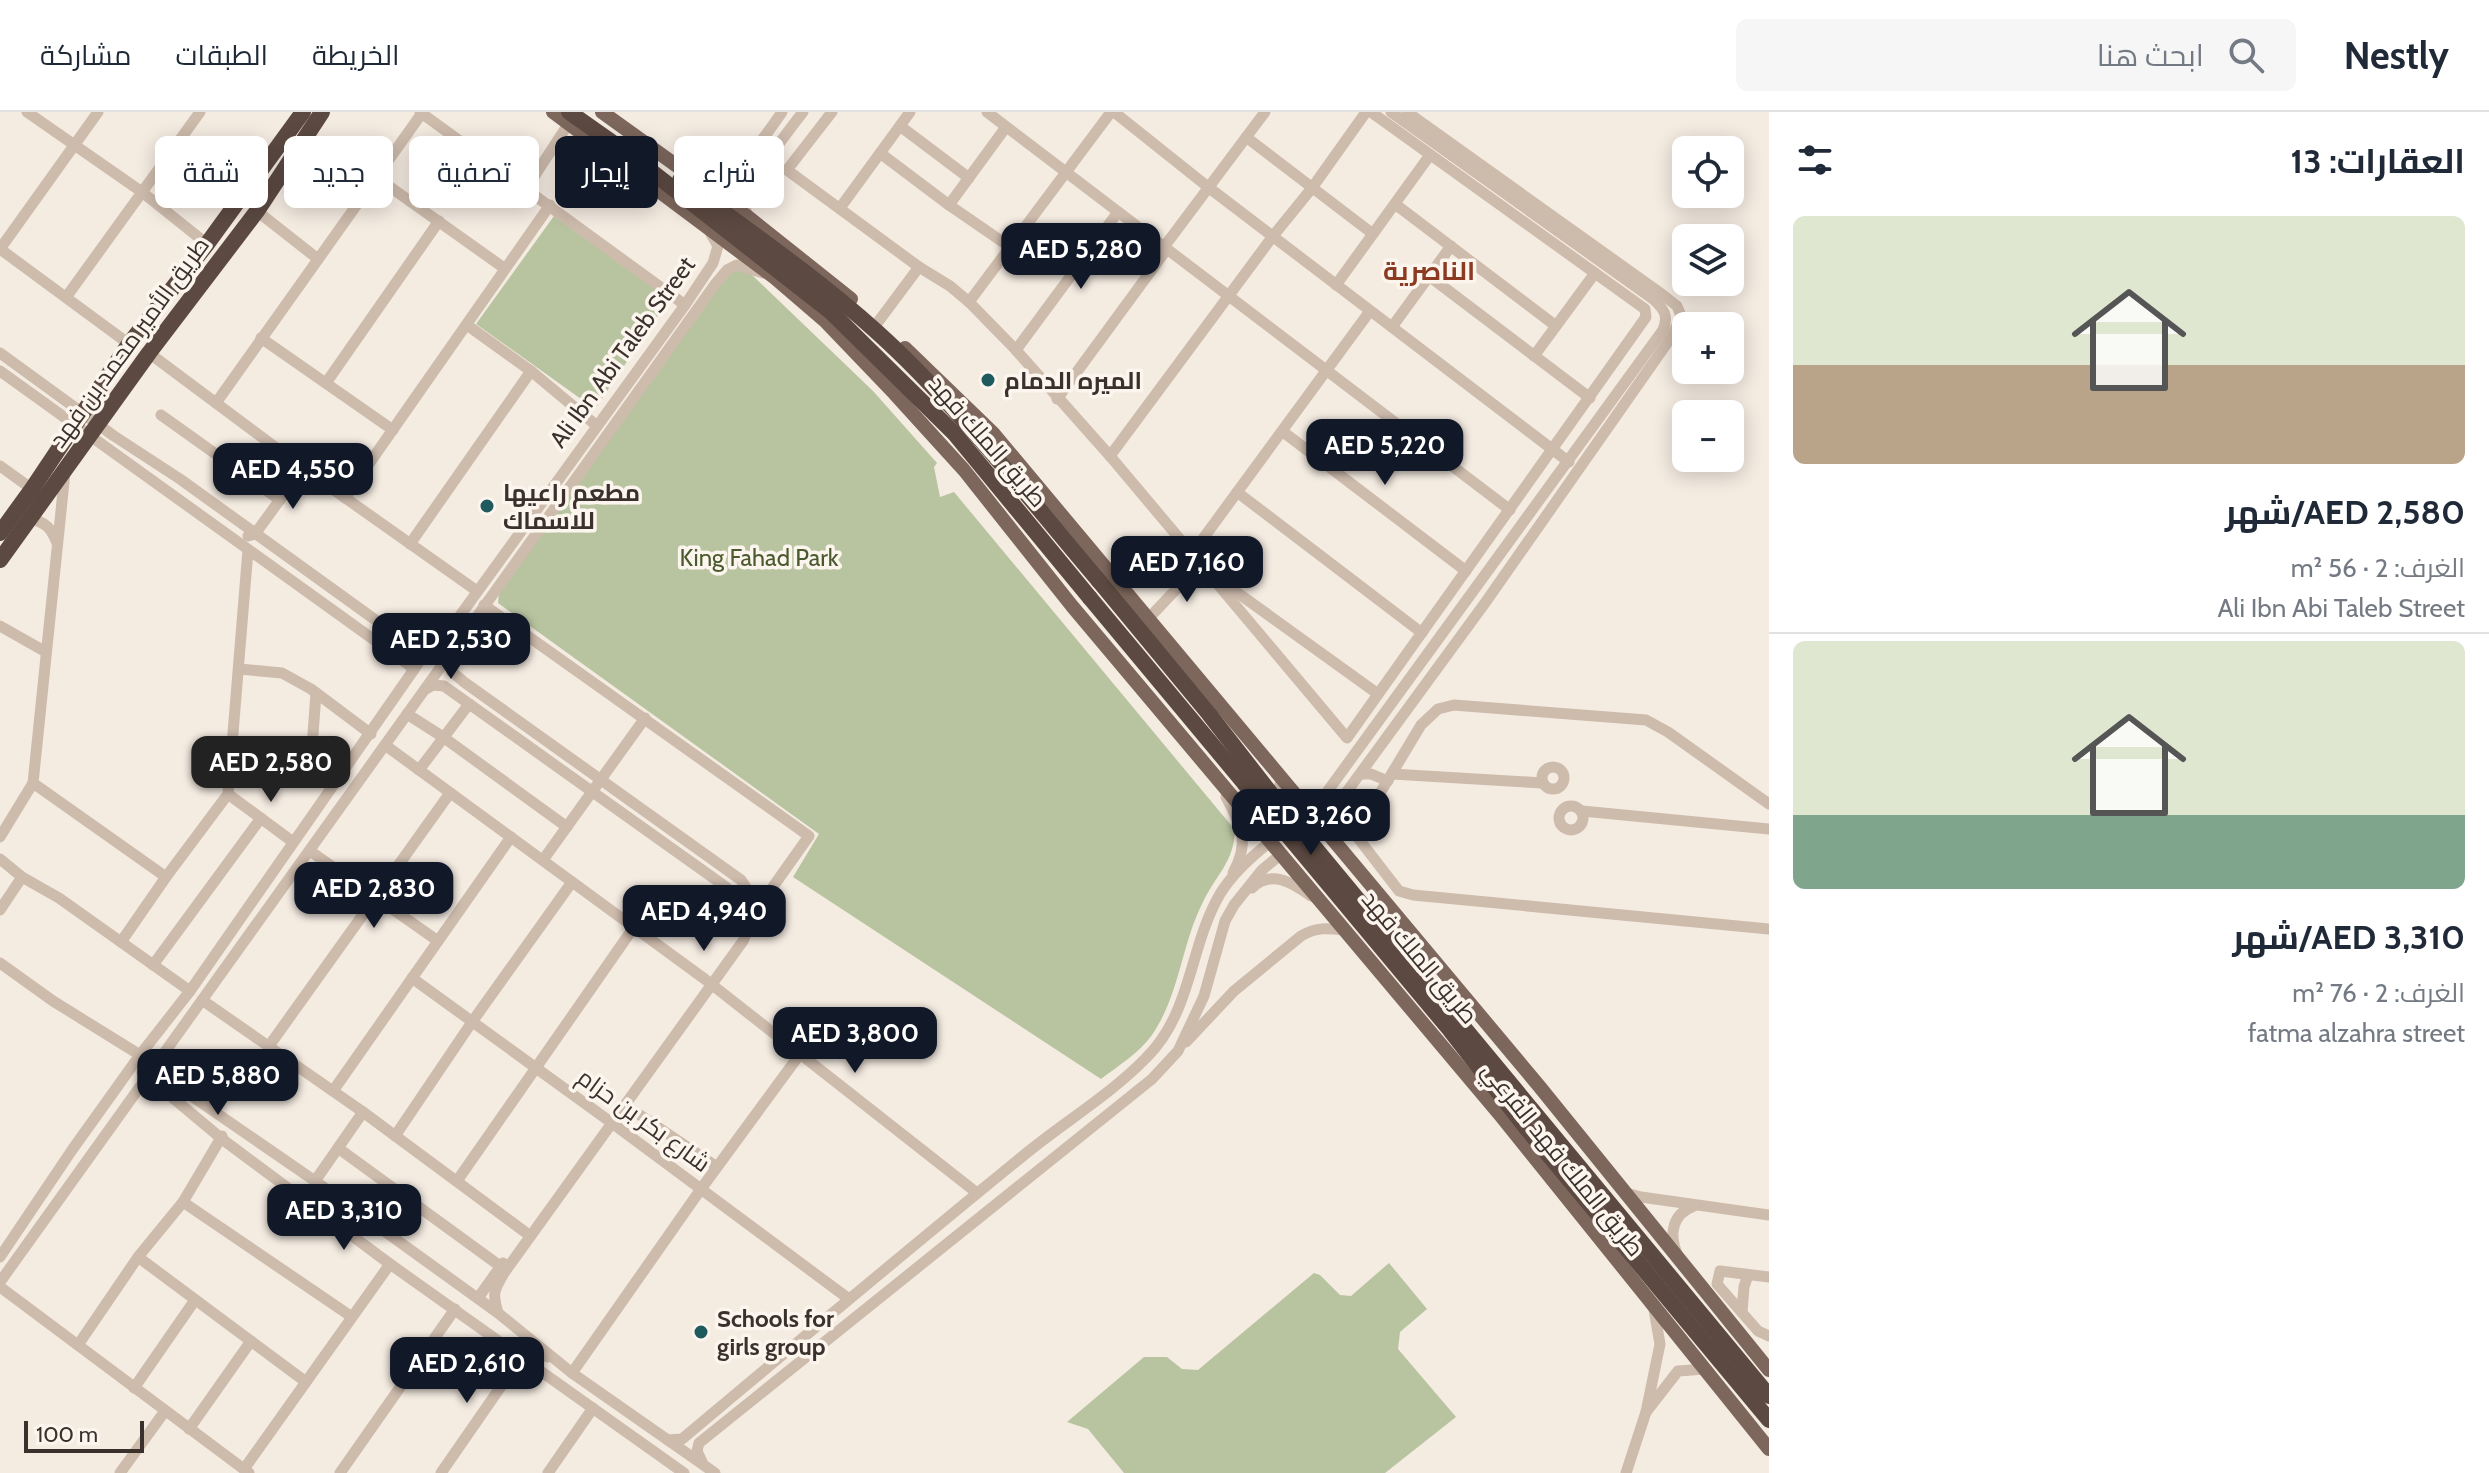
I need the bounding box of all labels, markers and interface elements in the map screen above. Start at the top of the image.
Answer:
search box [1736,19,2296,91]
text: Nestly [2344,32,2449,79]
icon: search [2224,33,2268,77]
text: ابحث هنا [2097,37,2204,74]
text: مشاركة [40,38,131,72]
text: الطبقات [175,38,268,72]
text: الخريطة [312,38,399,72]
chip: شقة [155,136,268,208]
chip: جديد [284,136,393,208]
chip: تصفية [409,136,539,208]
chip: إيجار [555,136,658,208]
chip: شراء [674,136,784,208]
map controls [1672,136,1744,472]
button: locate [1672,136,1744,208]
icon: filters [1793,138,1837,182]
text: العقارات: 13 [2291,140,2465,182]
pin: AED 5,280 [989,223,1173,291]
button: layers [1672,224,1744,296]
street label: طريق الأمير محمد بن فهد [43,231,216,454]
text: AED 5,280 [1019,233,1143,265]
street label: Ali Ibn Abi Taleb Street [543,251,701,453]
district label: الناصرية [1383,255,1475,287]
icon: home [2057,268,2201,412]
button: + [1672,312,1744,384]
place label: الميره الدمام [1004,366,1142,397]
street label: طريق الملك فهد [922,369,1053,513]
marker: الميره الدمام [979,371,997,389]
button: − [1672,400,1744,472]
pin: AED 5,220 [1293,419,1477,487]
text: AED 5,220 [1324,429,1446,461]
pin: AED 4,550 [201,443,385,511]
text: AED 4,550 [231,453,355,485]
place label: مطعم راعيها للاسماك [503,478,640,535]
text: AED 2,580/شهر [2225,491,2465,533]
marker: مطعم راعيها للاسماك [478,497,496,515]
pin: AED 7,160 [1095,536,1279,604]
park label: King Fahad Park [679,543,839,572]
text: AED 7,160 [1129,546,1245,578]
text: الغرف: 2 · 56 m² [2291,552,2465,584]
text: Ali Ibn Abi Taleb Street [2217,592,2465,624]
pin: AED 2,530 [359,613,543,681]
text: AED 2,530 [390,623,512,655]
icon: home [2057,693,2201,837]
pin: AED 2,580 [179,736,363,804]
text: AED 2,580 [209,746,333,778]
pin: AED 3,260 [1219,789,1403,857]
text: AED 3,260 [1250,799,1372,831]
pin: AED 2,830 [282,862,466,930]
text: AED 2,830 [312,872,436,904]
street label: طريق الملك فهد [1355,884,1484,1030]
pin: AED 4,940 [612,885,796,953]
text: AED 4,940 [641,895,767,927]
text: AED 3,310/شهر [2232,916,2465,958]
text: الغرف: 2 · 76 m² [2292,977,2465,1009]
pin: AED 3,800 [763,1007,947,1075]
text: AED 3,800 [791,1017,919,1049]
text: fatma alzahra street [2248,1017,2465,1049]
pin: AED 5,880 [126,1049,310,1117]
street label: طريق الملك فهد الفرعي [1472,1056,1650,1265]
text: AED 5,880 [155,1059,281,1091]
street label: شارع بكر بن حزام [571,1062,716,1180]
pin: AED 3,310 [252,1184,436,1252]
text: AED 3,310 [285,1194,403,1226]
place label: Schools for girls group [717,1304,834,1361]
marker: Schools for girls group [692,1323,710,1341]
pin: AED 2,610 [375,1337,559,1405]
text: AED 2,610 [408,1347,526,1379]
scale bar [24,1417,144,1453]
text: 100 m [36,1421,98,1448]

